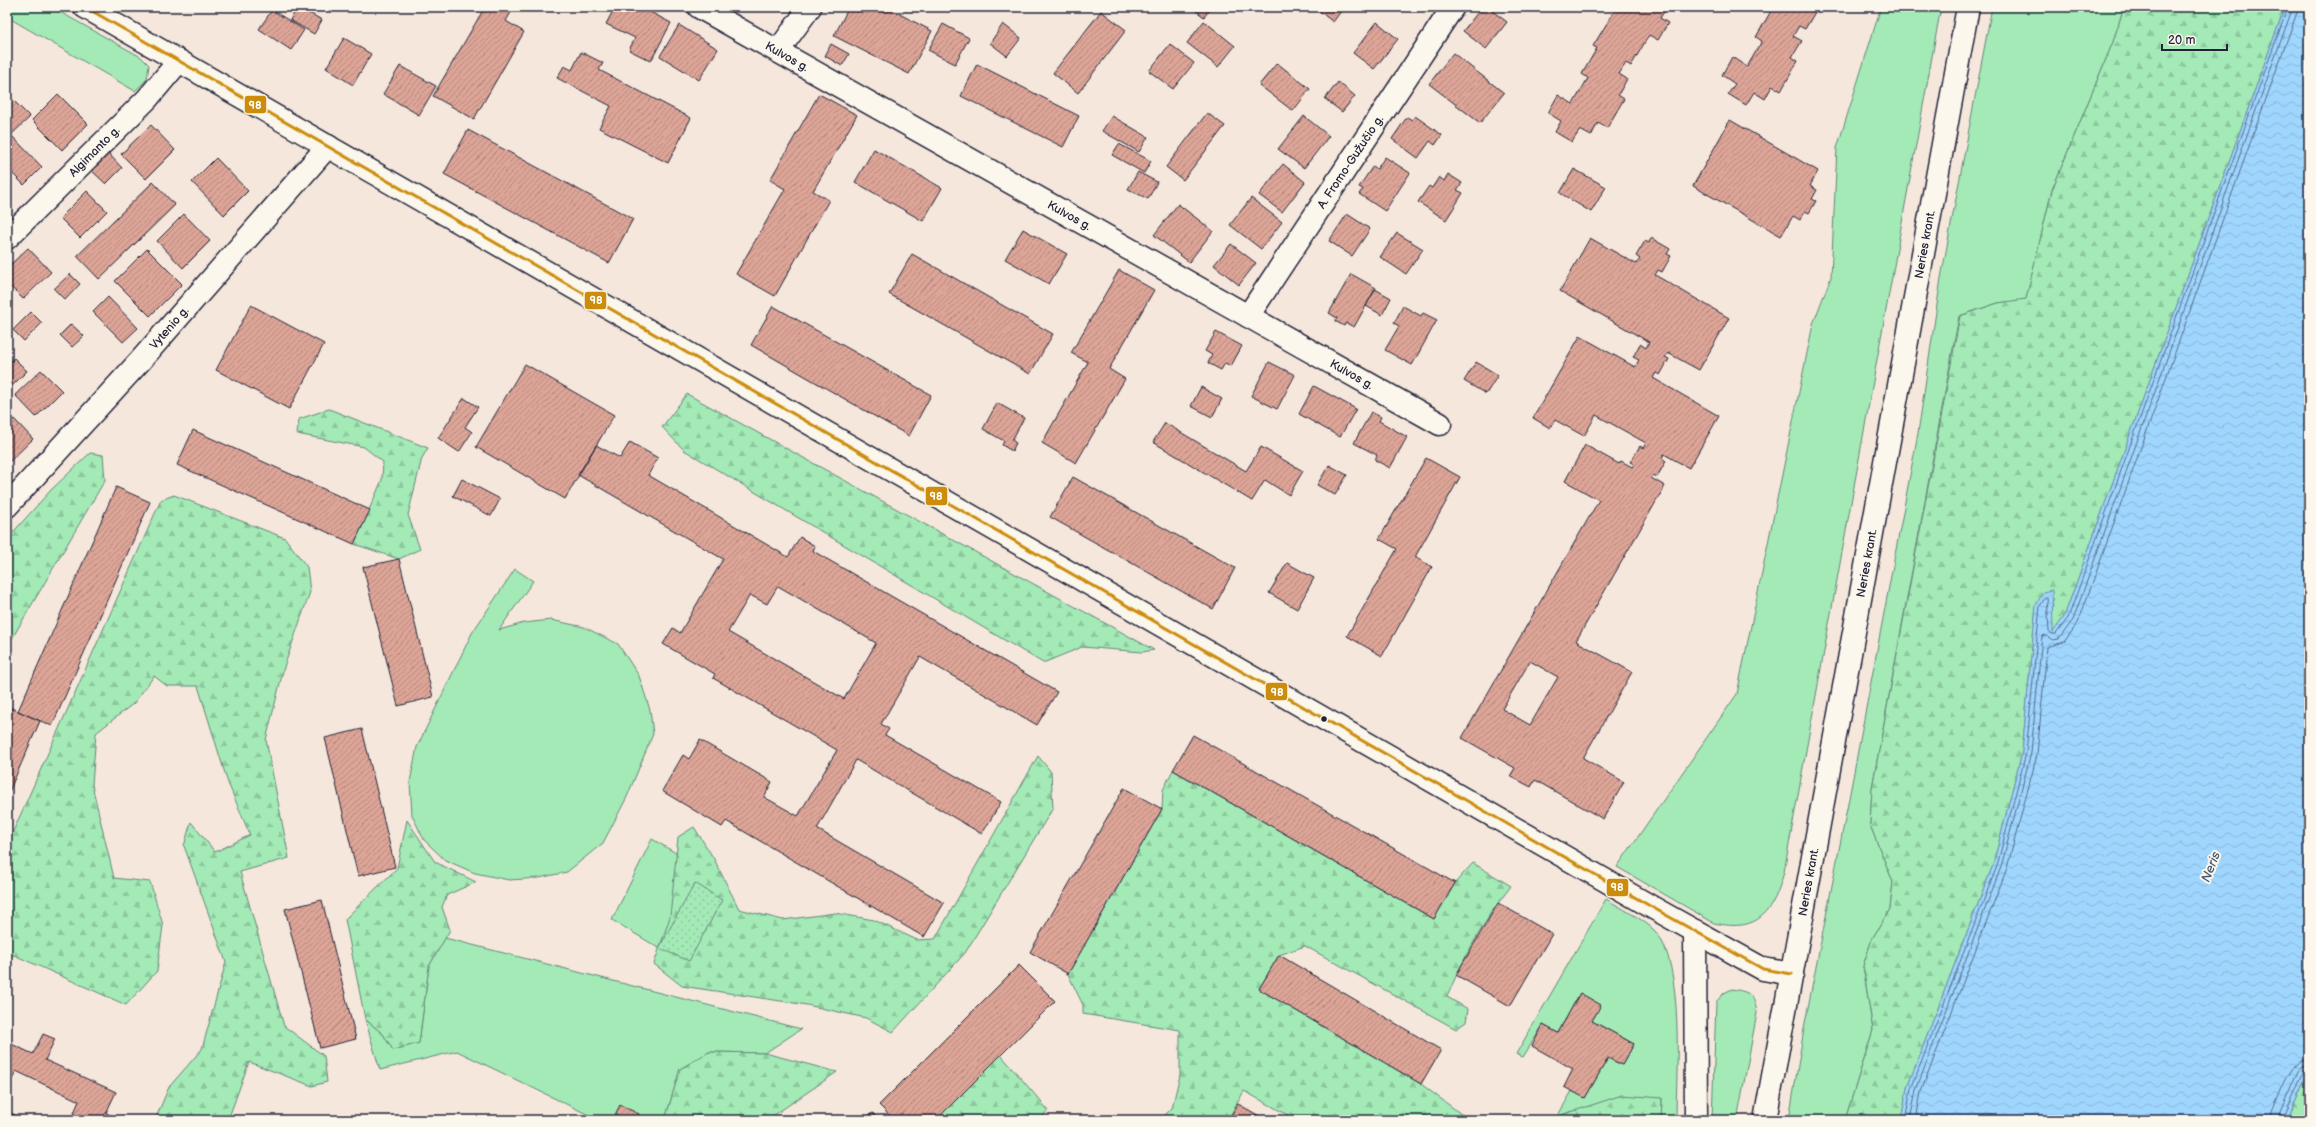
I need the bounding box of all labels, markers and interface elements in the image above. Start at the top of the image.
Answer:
scale bar [2162,26,2227,52]
text: 20 m [2168,33,2195,48]
street label: Kulvos g. [762,38,812,75]
line badge: 98 [244,95,267,114]
text: 98 [248,99,262,112]
street label: A. Fromo-Gužučio g. [1314,112,1387,211]
street label: Algimanto g. [66,123,123,180]
street label: Kulvos g. [1045,197,1094,234]
street label: Neries krant. [1911,209,1938,280]
line badge: 98 [584,291,607,310]
text: 98 [589,294,603,307]
street label: Vytenio g. [146,303,192,352]
street label: Kulvos g. [1327,356,1376,393]
line badge: 98 [925,486,948,506]
text: 98 [929,490,943,503]
street label: Neries krant. [1853,528,1880,599]
line badge: 98 [1265,682,1288,701]
text: 98 [1270,686,1284,699]
unlabelled marker [1319,714,1329,724]
street label: Neries krant. [1795,847,1822,917]
water label: Neris [2198,849,2224,885]
line badge: 98 [1606,878,1629,897]
text: 98 [1610,881,1624,894]

